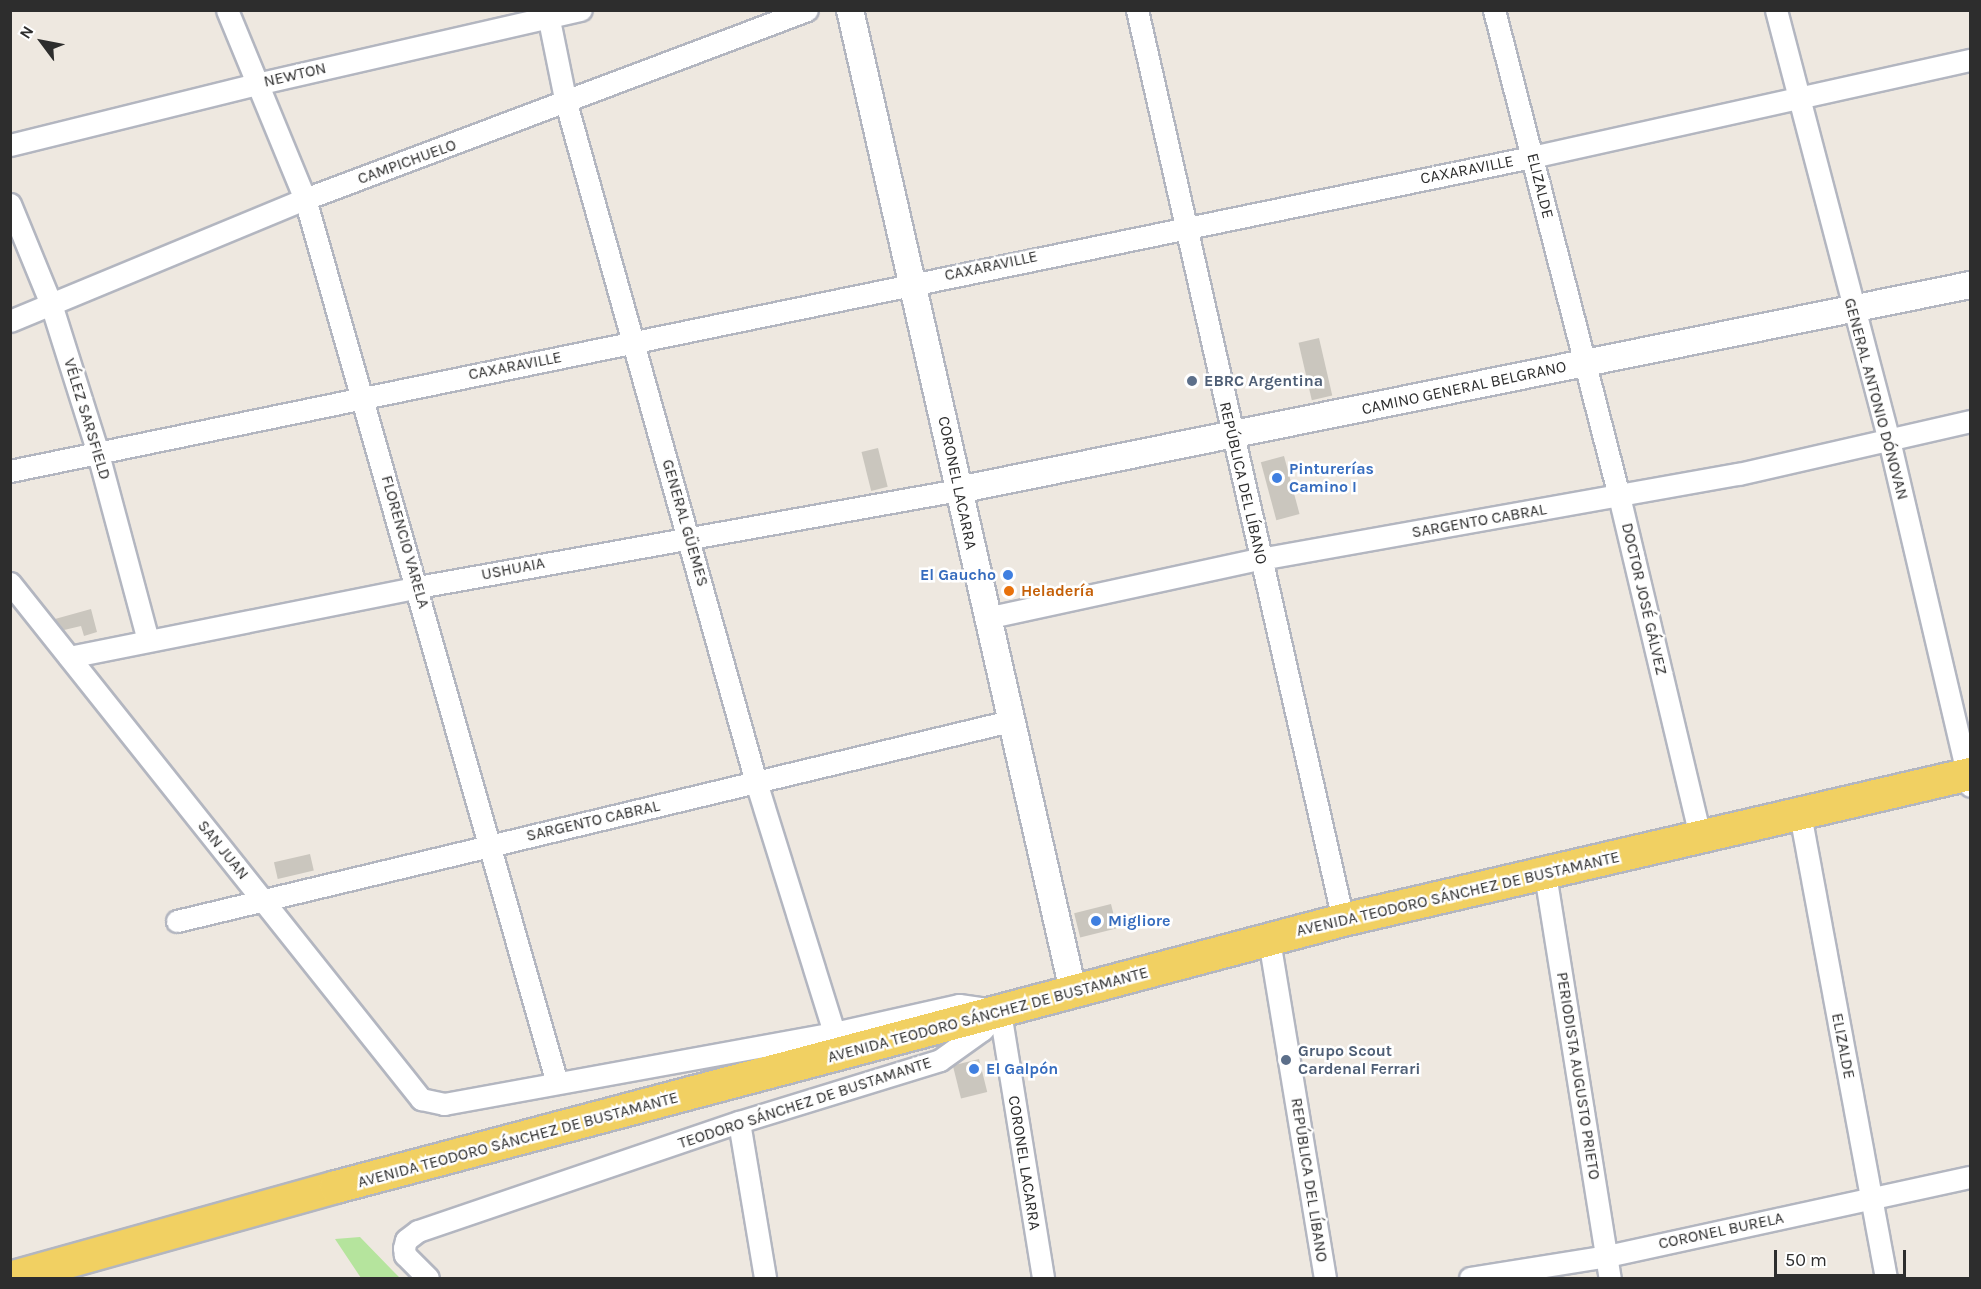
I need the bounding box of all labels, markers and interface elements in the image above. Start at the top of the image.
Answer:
north arrow [12,12,72,72]
text: N [15,22,37,42]
street label: NEWTON [262,59,328,91]
street label: CAMPICHUELO [355,135,459,189]
street label: ELIZALDE [1523,151,1557,221]
street label: CAXARAVILLE [1419,152,1515,188]
street label: CAXARAVILLE [943,247,1039,285]
street label: GENERAL ANTONIO DÓNOVAN [1840,296,1912,502]
street label: CAXARAVILLE [467,348,563,384]
street label: VÉLEZ SARSFIELD [59,356,115,482]
street label: CAMINO GENERAL BELGRANO [1360,357,1568,419]
place label: EBRC Argentina [1204,371,1323,391]
marker: EBRC Argentina [1185,374,1199,388]
street label: REPÚBLICA DEL LÍBANO [1215,400,1271,566]
street label: CORONEL LACARRA [933,415,981,551]
street label: GENERAL GÜEMES [658,457,712,589]
place label: Pinturerías Camino I [1289,459,1374,497]
marker: Pinturerías Camino I [1270,471,1284,485]
street label: FLORENCIO VARELA [377,473,433,611]
street label: SARGENTO CABRAL [1410,500,1548,542]
street label: DOCTOR JOSÉ GÁLVEZ [1617,521,1671,677]
street label: USHUAIA [480,553,546,585]
place label: El Gaucho [920,565,996,585]
marker: El Gaucho [1001,568,1015,582]
place label: Heladería [1021,581,1094,601]
marker: Heladería [1002,584,1016,598]
street label: SARGENTO CABRAL [524,796,662,846]
street label: SAN JUAN [193,817,253,883]
street label: AVENIDA TEODORO SÁNCHEZ DE BUSTAMANTE [1295,847,1621,941]
place label: Migliore [1108,911,1170,931]
marker: Migliore [1089,914,1103,928]
street label: AVENIDA TEODORO SÁNCHEZ DE BUSTAMANTE [826,963,1150,1067]
street label: PERIODISTA AUGUSTO PRIETO [1552,971,1604,1181]
street label: ELIZALDE [1827,1011,1859,1081]
place label: Grupo Scout Cardenal Ferrari [1298,1041,1420,1079]
street label: TEODORO SÁNCHEZ DE BUSTAMANTE [676,1053,934,1153]
marker: Grupo Scout Cardenal Ferrari [1279,1053,1293,1067]
place label: El Galpón [986,1059,1058,1079]
marker: El Galpón [967,1062,981,1076]
street label: AVENIDA TEODORO SÁNCHEZ DE BUSTAMANTE [356,1088,680,1192]
street label: CORONEL LACARRA [1004,1094,1044,1232]
street label: REPÚBLICA DEL LÍBANO [1287,1097,1331,1263]
street label: CORONEL BURELA [1657,1208,1785,1254]
scale bar [1777,1238,1909,1276]
text: 50 m [1785,1249,1827,1271]

